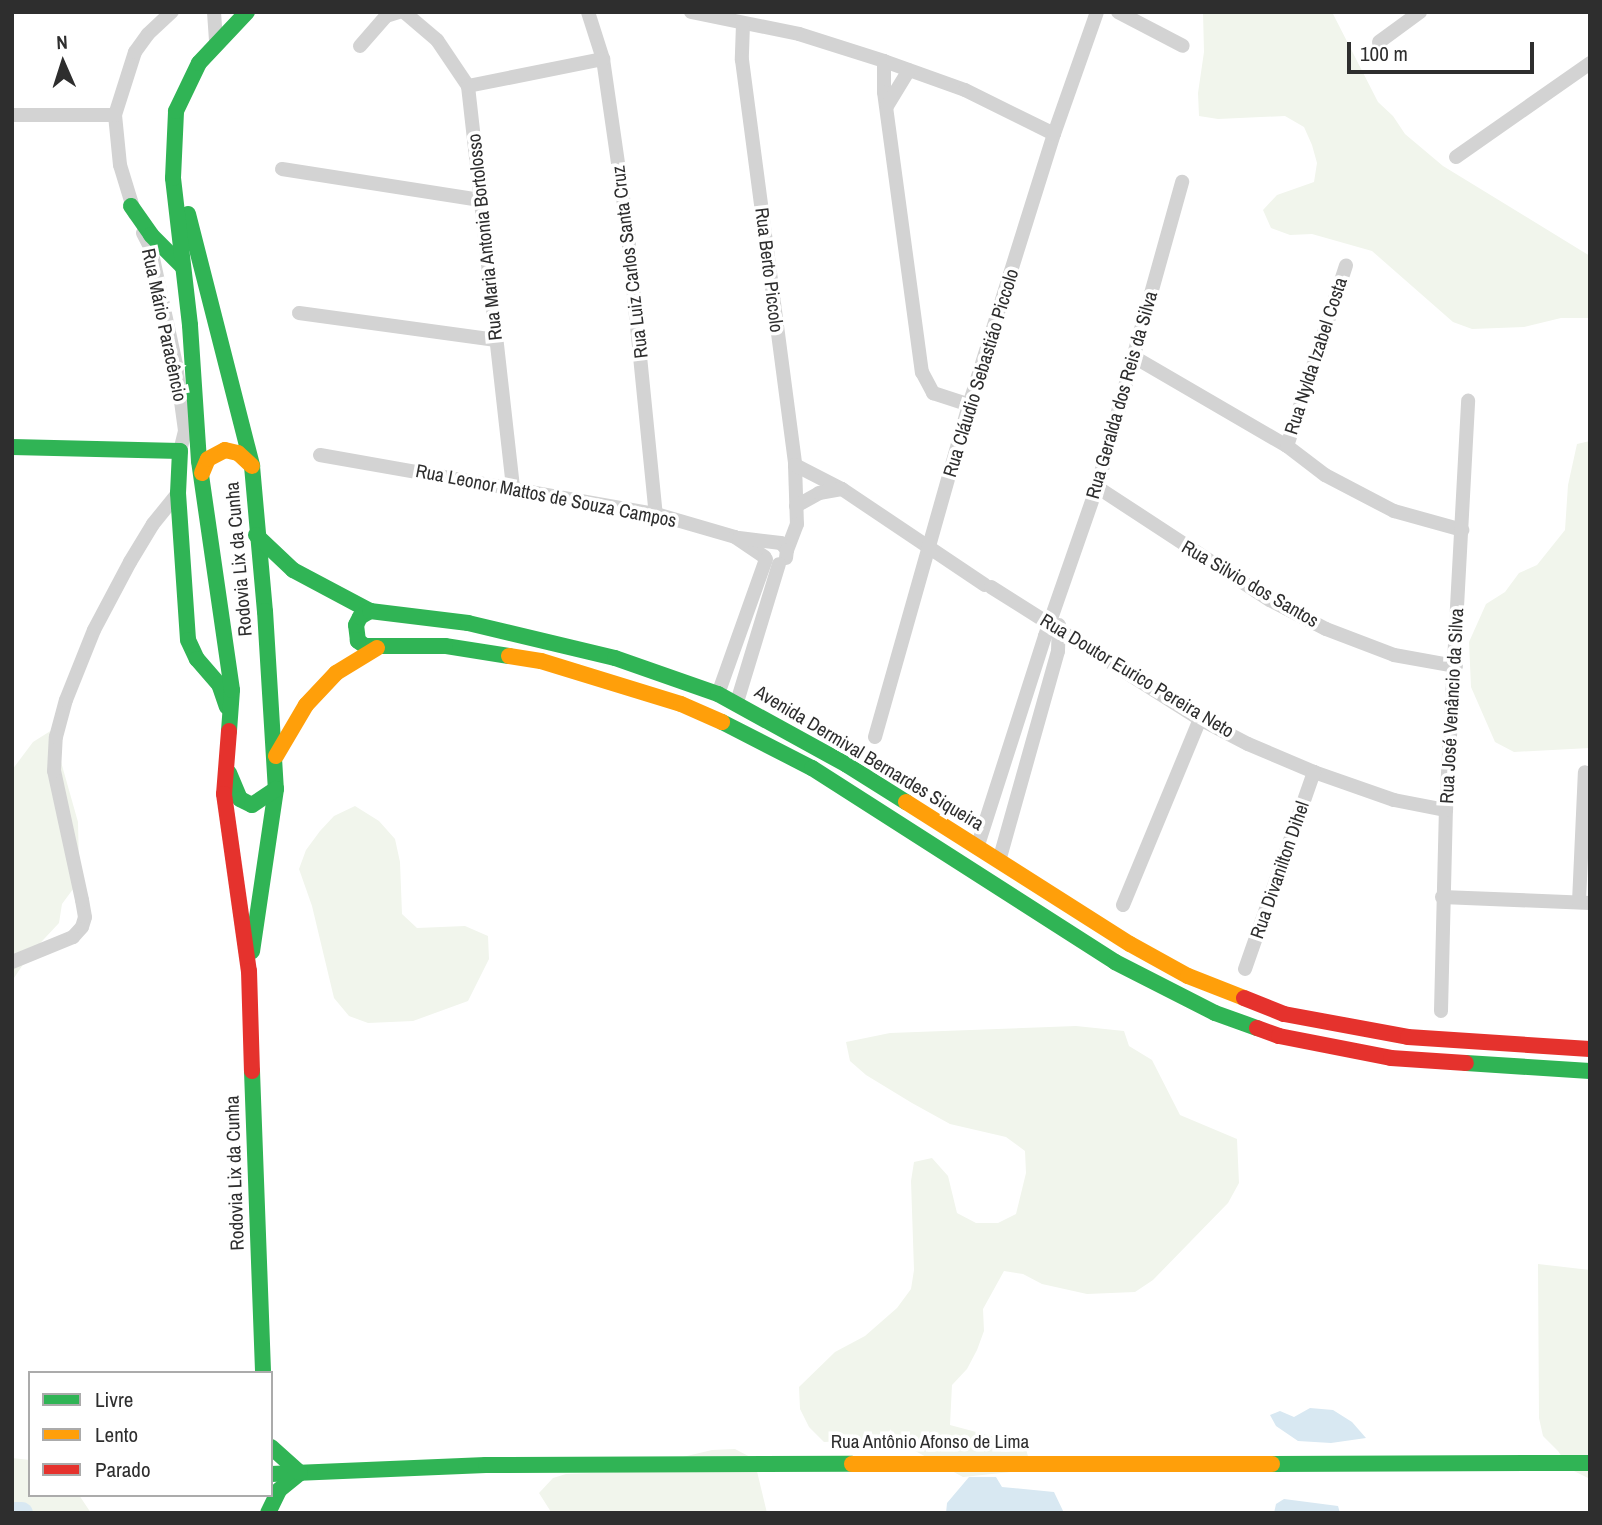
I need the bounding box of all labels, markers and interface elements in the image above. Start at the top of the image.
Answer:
north arrow [28,28,98,98]
scale bar [1350,28,1537,72]
text: N [56,29,68,55]
text: 100 m [1360,39,1408,68]
street label: Rua Maria Antonia Bortolosso [463,132,507,342]
street label: Rua Luiz Carlos Santa Cruz [607,164,653,360]
street label: Rua Berto Piccolo [750,206,788,334]
street label: Rua Mário Paracêncio [137,246,191,404]
street label: Rua Cláudio Sebastiáo Piccolo [938,266,1024,480]
street label: Rua Nylda Izabel Costa [1280,275,1352,437]
street label: Rua Geralda dos Reis da Silva [1081,289,1163,501]
street label: Rua Leonor Mattos de Souza Campos [414,460,678,532]
street label: Rodovia Lix da Cunha [221,481,257,637]
street label: Rua Silvio dos Santos [1178,536,1322,632]
street label: Rua José Venâncio da Silva [1435,608,1469,804]
street label: Rua Doutor Eurico Pereira Neto [1036,609,1238,743]
street label: Avenida Dermival Bernardes Siqueira [750,681,988,835]
street label: Rua Divanilton Dihel [1246,798,1314,942]
street label: Rodovia Lix da Cunha [221,1095,249,1251]
legend [28,1371,273,1497]
text: Livre [95,1385,133,1414]
text: Lento [95,1420,138,1449]
street label: Rua Antônio Afonso de Lima [830,1431,1030,1453]
text: Parado [95,1455,151,1484]

